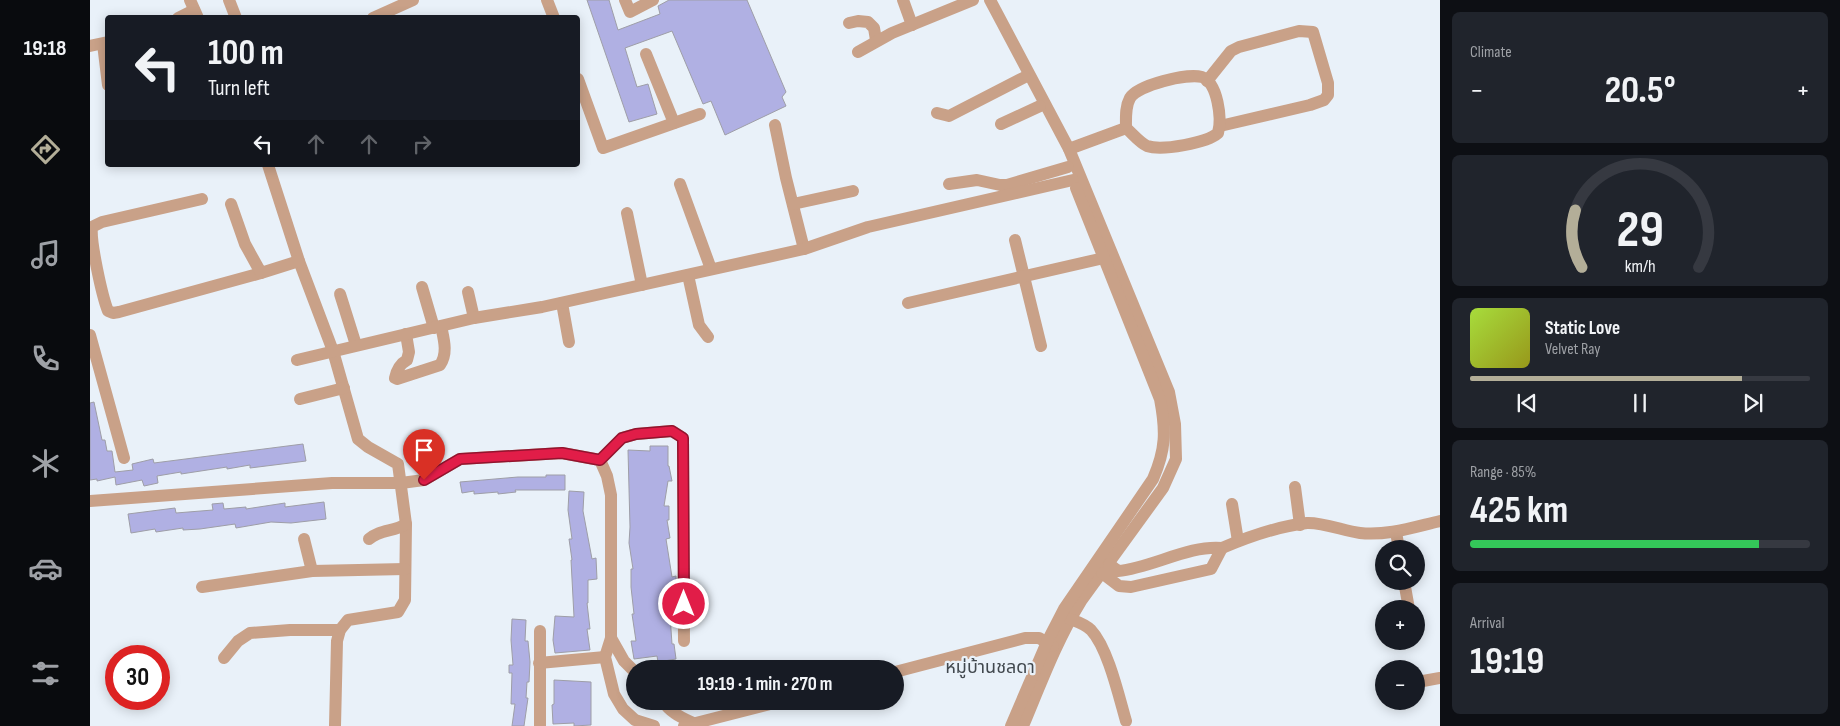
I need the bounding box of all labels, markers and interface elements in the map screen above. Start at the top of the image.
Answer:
text: 100 m [208,32,284,75]
text: 19:18 [24,35,66,62]
icon: left [125,35,190,100]
text: Climate [1470,43,1512,62]
text: 20.5° [1604,68,1676,113]
text: − [1470,74,1484,107]
text: + [1796,74,1810,107]
text: Turn left [208,75,270,102]
icon: left [249,130,277,158]
icon: ahead [302,130,330,158]
icon: ahead [355,130,383,158]
icon: right [408,130,436,158]
icon: directions [28,132,63,167]
text: 29 [1616,199,1664,262]
icon: music [28,237,63,272]
text: km/h [1625,256,1655,277]
text: Static Love [1545,317,1620,340]
text: Velvet Ray [1545,340,1600,359]
icon: phone [28,341,63,376]
icon: previous [1513,389,1541,417]
icon: pause [1626,389,1654,417]
icon: next [1739,389,1767,417]
pin [403,429,445,480]
icon: arrive [410,436,438,464]
icon: climate [28,446,63,481]
text: Range · 85% [1470,463,1536,482]
text: 425 km [1470,488,1568,533]
map controls [1375,540,1425,710]
button: search [1375,540,1425,590]
icon: car [28,551,63,586]
position arrow [657,577,709,629]
button: + [1375,600,1425,650]
text: Arrival [1470,614,1504,633]
text: 19:19 [1470,639,1544,684]
speed limit sign: 30 [105,645,170,710]
icon: filters [28,656,63,691]
district label: หมู่บ้านชลดา [945,657,1035,679]
button: − [1375,660,1425,710]
text: 19:19 · 1 min · 270 m [698,673,832,696]

